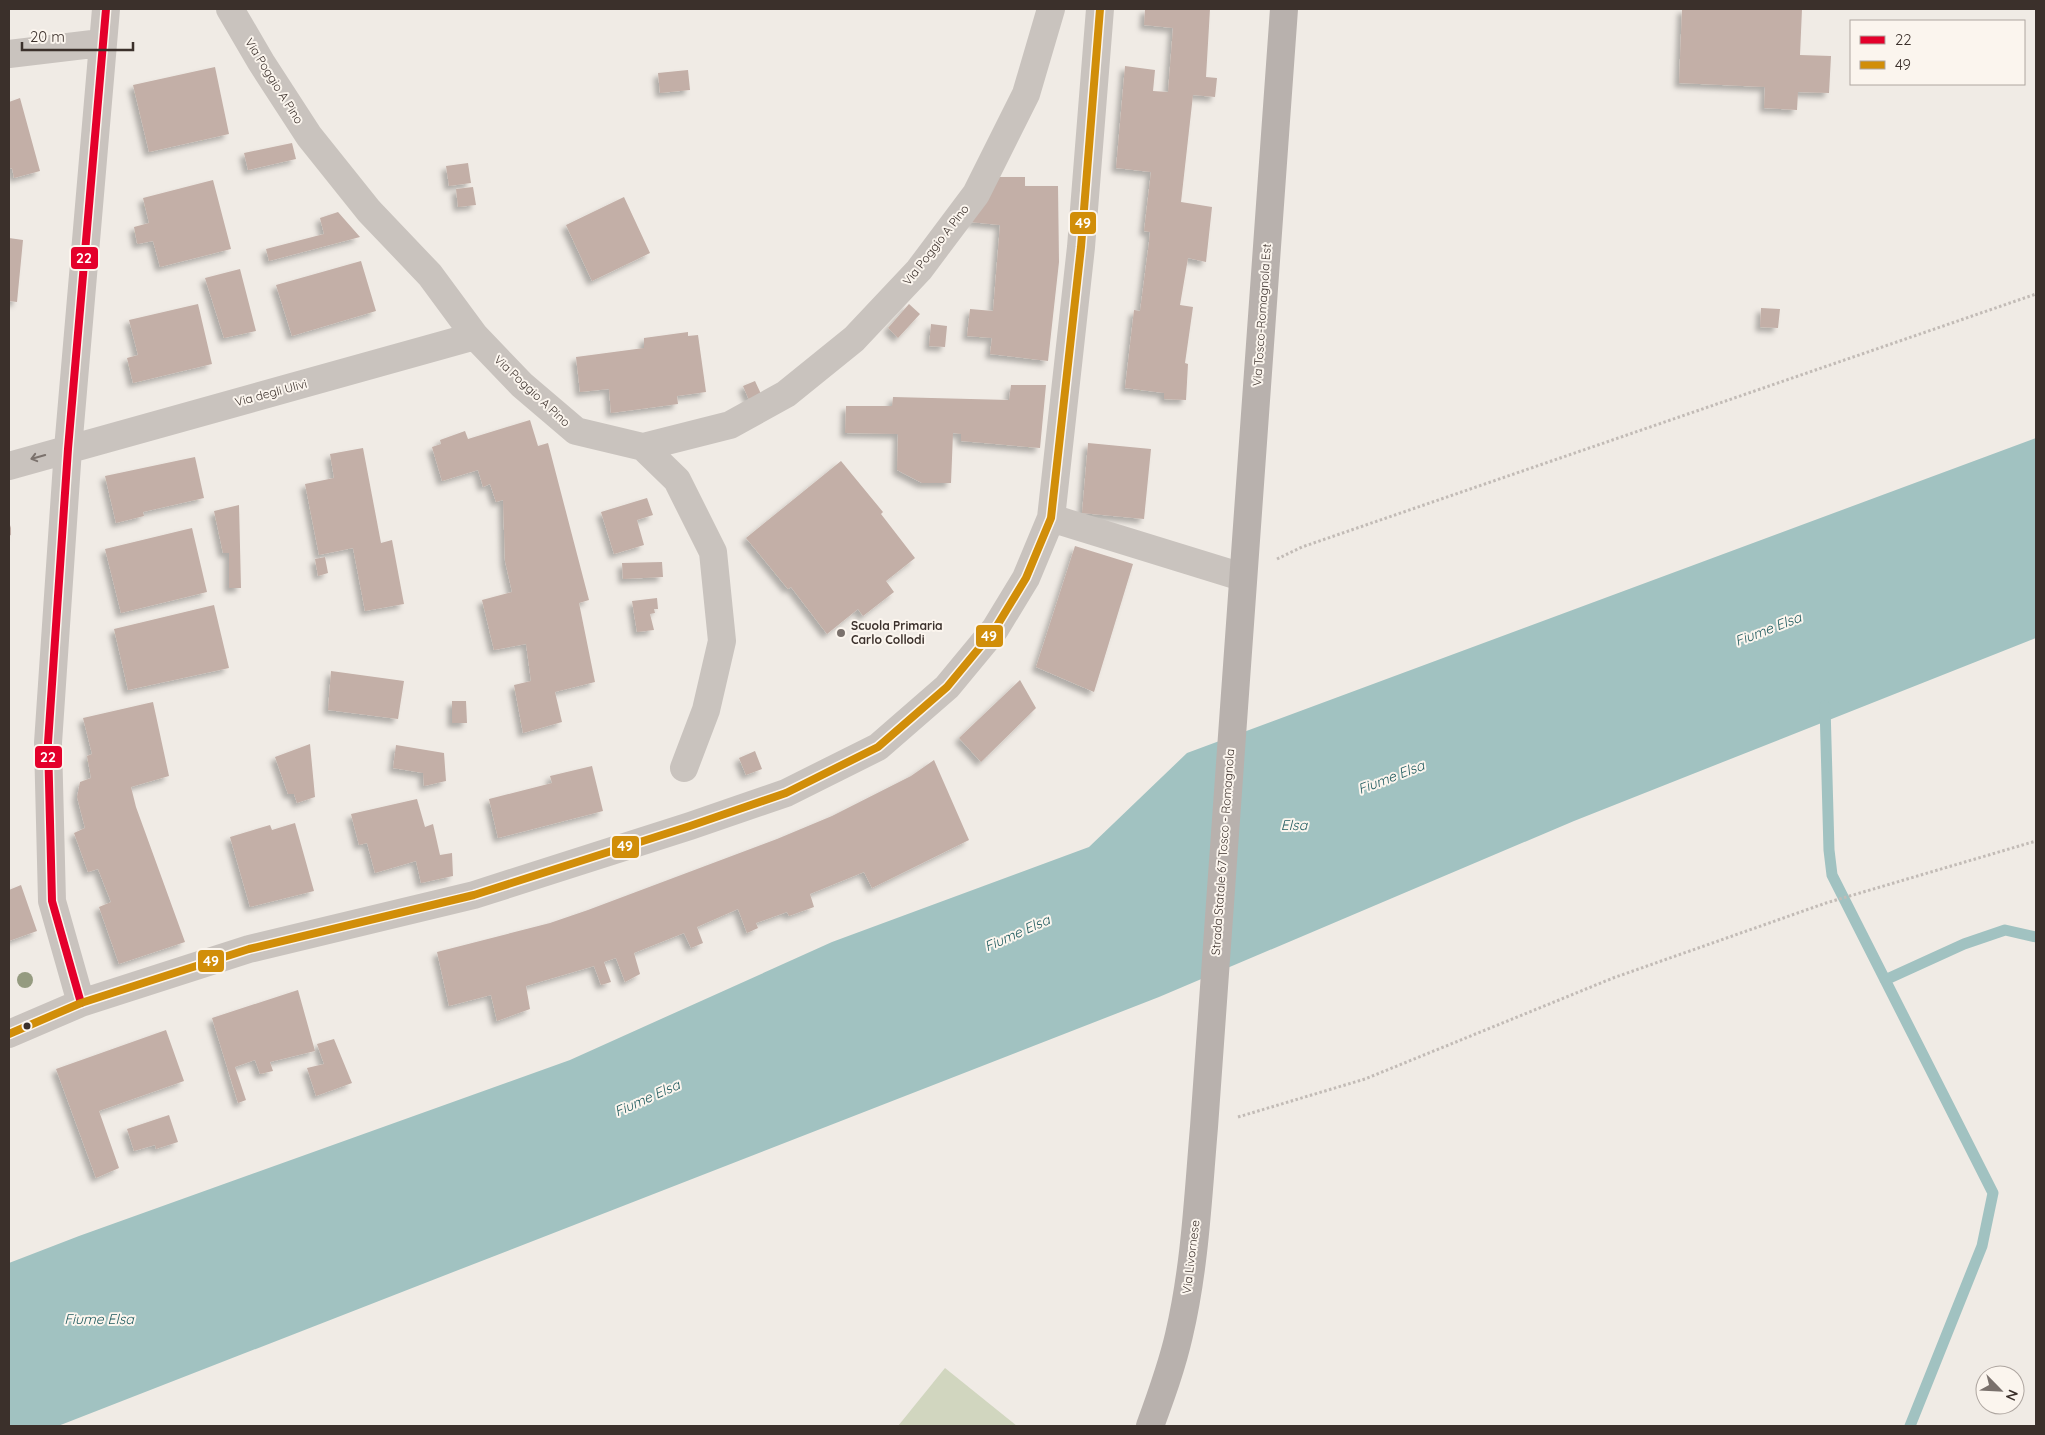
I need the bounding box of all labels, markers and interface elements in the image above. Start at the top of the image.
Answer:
scale bar [22,20,134,52]
legend [1850,20,2025,85]
text: 20 m [30,27,65,46]
text: 22 [1895,30,1912,49]
street label: Via Poggio A Pino [242,35,307,126]
text: 49 [1895,55,1911,74]
street label: Via Poggio A Pino [899,201,972,288]
line badge: 49 [1069,211,1097,235]
text: 49 [1075,214,1091,232]
street label: Via Tosco-Romagnola Est [1249,243,1274,387]
line badge: 22 [70,246,99,270]
text: 22 [76,249,92,267]
street label: Via Poggio A Pino [491,352,573,430]
street label: Via degli Ulivi [233,376,309,409]
one-way arrow [31,453,47,463]
water label: Fiume Elsa [1732,608,1805,650]
place label: Scuola Primaria Carlo Collodi [851,618,943,647]
line badge: 49 [975,624,1004,648]
marker: Scuola Primaria Carlo Collodi [835,627,847,639]
text: 49 [981,627,997,645]
line badge: 22 [34,745,63,769]
text: 22 [40,748,56,766]
street label: Strada Statale 67 Tosco - Romagnola [1208,748,1237,956]
water label: Fiume Elsa [1355,756,1428,798]
water label: Elsa [1281,816,1309,834]
line badge: 49 [611,835,640,859]
text: 49 [617,837,633,855]
water label: Fiume Elsa [981,910,1054,955]
line badge: 49 [197,949,225,973]
text: 49 [203,952,219,970]
unlabelled marker [22,1021,32,1031]
water label: Fiume Elsa [611,1075,684,1120]
street label: Via Livornese [1179,1219,1203,1295]
water label: Fiume Elsa [64,1310,135,1328]
north arrow [1975,1365,2025,1415]
text: N [2002,1387,2022,1404]

